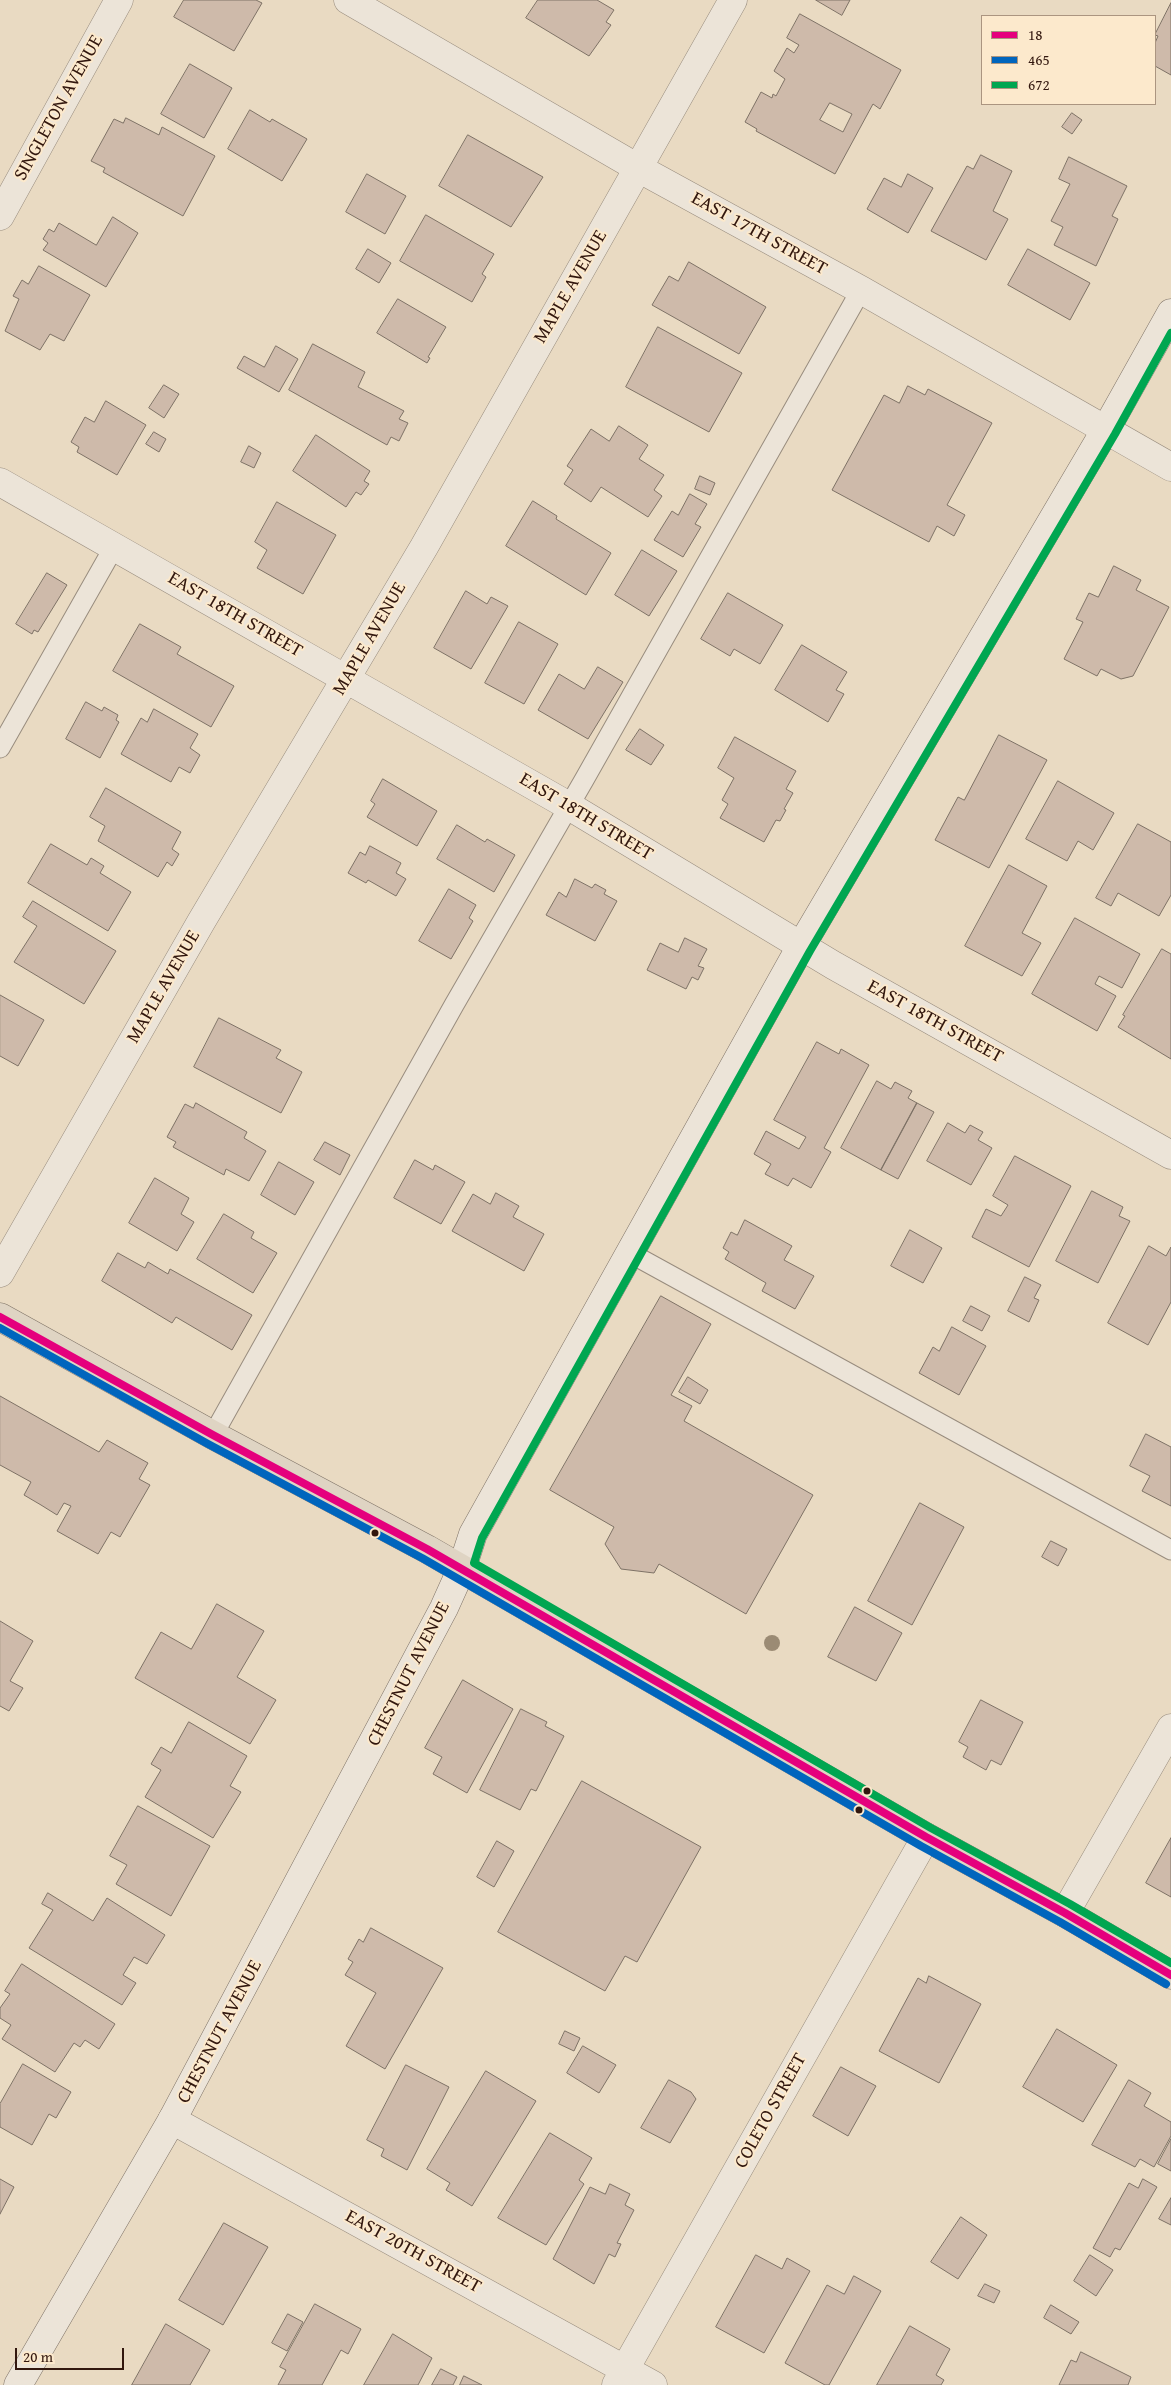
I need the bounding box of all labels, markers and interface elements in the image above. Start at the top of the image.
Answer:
legend [981,15,1156,105]
text: 18 [1028,24,1042,45]
street label: SINGLETON AVENUE [10,31,108,185]
text: 465 [1028,49,1050,70]
text: 672 [1028,74,1050,95]
street label: EAST 17TH STREET [687,187,831,281]
street label: MAPLE AVENUE [529,226,613,348]
street label: EAST 18TH STREET [164,567,306,663]
street label: MAPLE AVENUE [328,578,412,700]
street label: EAST 18TH STREET [515,768,657,866]
street label: MAPLE AVENUE [122,926,206,1048]
street label: EAST 18TH STREET [863,975,1007,1069]
unlabelled marker [370,1528,380,1538]
street label: CHESTNUT AVENUE [363,1598,455,1750]
unlabelled marker [862,1786,872,1796]
unlabelled marker [854,1805,864,1815]
street label: CHESTNUT AVENUE [173,1957,267,2107]
street label: COLETO STREET [730,2050,812,2172]
street label: EAST 20TH STREET [341,2205,485,2299]
scale bar [18,2338,126,2370]
text: 20 m [23,2346,53,2367]

